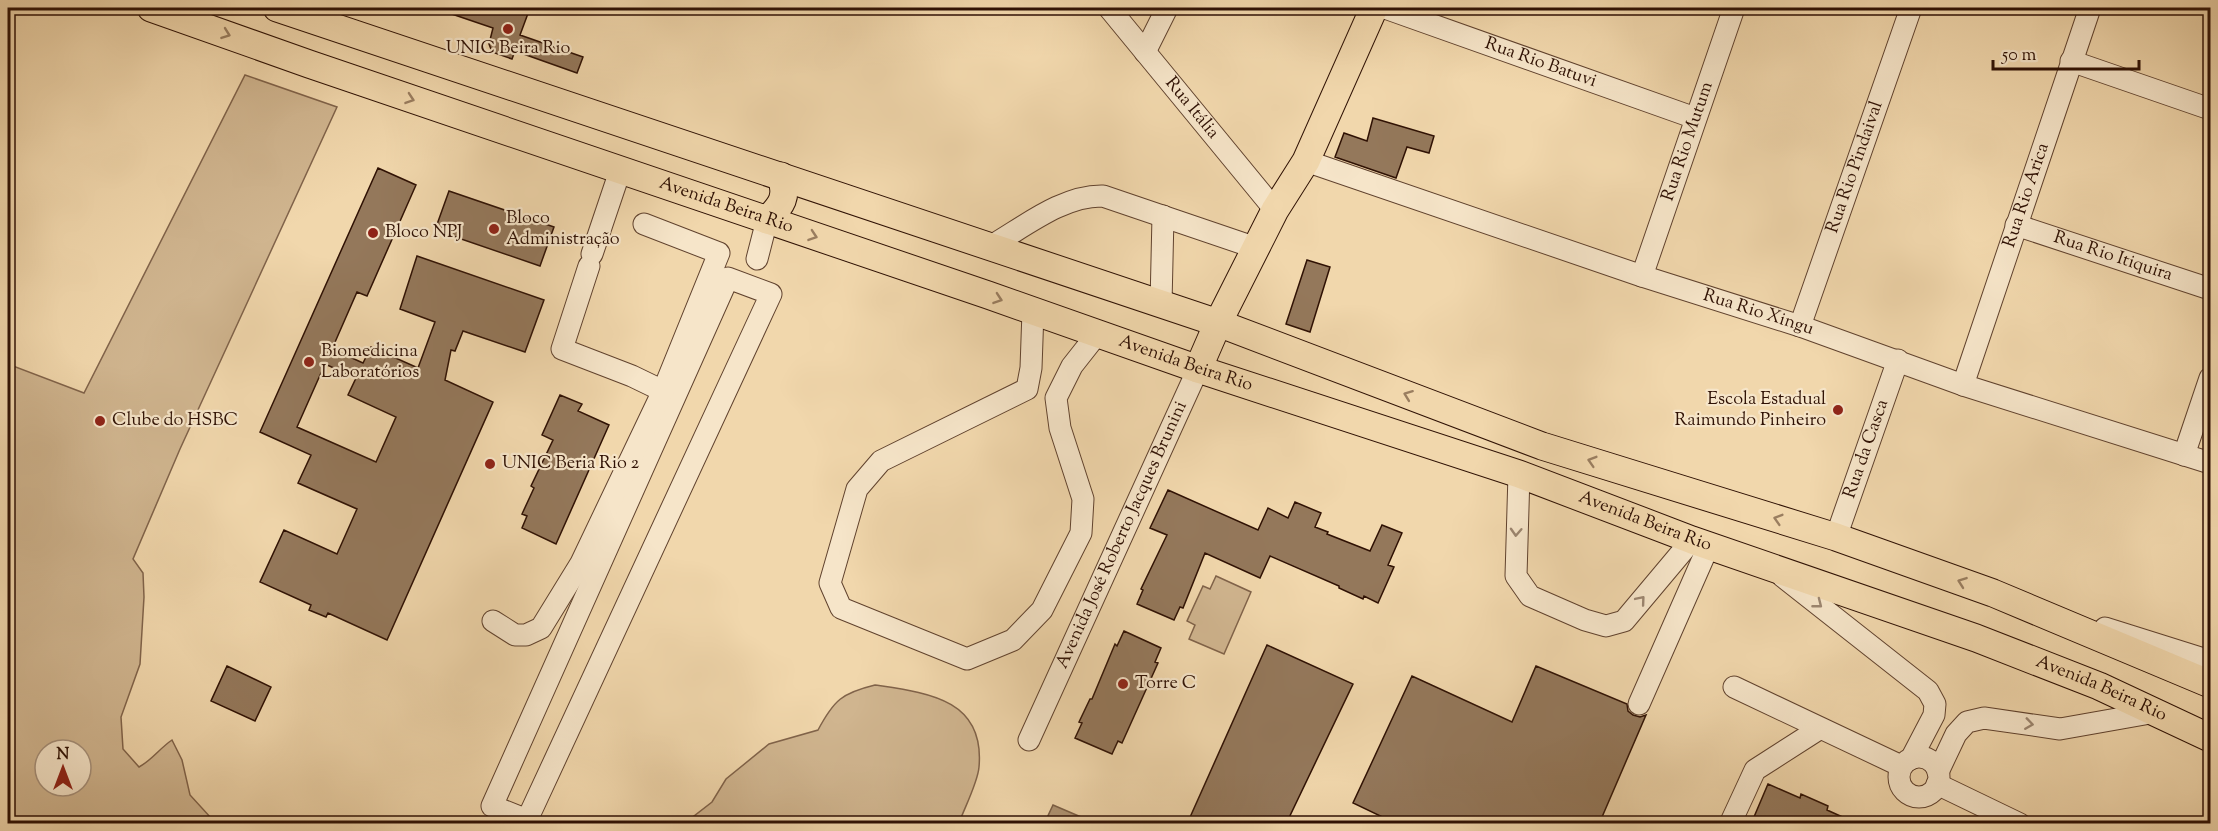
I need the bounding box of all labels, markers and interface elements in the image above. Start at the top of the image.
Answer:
marker: UNIC Beira Rio [501,22,515,36]
one-way arrow [220,27,231,40]
street label: Rua Rio Batuvi [1481,31,1600,95]
scale bar [1993,33,2138,71]
place label: UNIC Beira Rio [446,36,571,62]
text: 50 m [2001,43,2037,69]
street label: Rua Itália [1158,72,1225,145]
street label: Rua Rio Mutum [1656,78,1721,205]
one-way arrow [404,92,415,104]
street label: Rua Rio Pindaival [1820,98,1890,237]
street label: Rua Rio Arica [1997,140,2057,251]
street label: Avenida Beira Rio [655,171,797,241]
place label: Bloco Administração [506,206,620,253]
place label: Bloco NPJ [385,220,462,246]
marker: Bloco Administração [487,222,501,236]
street label: Rua Rio Itiquira [2050,225,2176,289]
marker: Bloco NPJ [366,226,380,240]
one-way arrow [807,229,818,241]
street label: Rua Rio Xingu [1699,283,1817,343]
one-way arrow [992,291,1003,304]
street label: Avenida Beira Rio [1115,329,1256,399]
place label: Biomedicina Laboratórios [321,339,419,386]
marker: Biomedicina Laboratórios [302,355,316,369]
place label: Escola Estadual Raimundo Pinheiro [1674,387,1826,434]
one-way arrow [1403,390,1414,402]
street label: Rua da Casca [1837,396,1896,502]
street label: Avenida José Roberto Jacques Brunini [1050,397,1194,673]
marker: Escola Estadual Raimundo Pinheiro [1831,403,1845,417]
place label: Clube do HSBC [112,408,238,434]
marker: Clube do HSBC [93,414,107,428]
place label: UNIC Beria Rio 2 [502,451,640,477]
one-way arrow [1587,456,1598,468]
marker: UNIC Beria Rio 2 [483,457,497,471]
street label: Avenida Beira Rio [1575,485,1715,559]
one-way arrow [1773,514,1784,526]
one-way arrow [1510,528,1523,537]
one-way arrow [1957,577,1968,590]
one-way arrow [1634,596,1645,607]
one-way arrow [1812,597,1823,608]
street label: Avenida Beira Rio [2032,649,2171,729]
place label: Torre C [1135,671,1196,697]
marker: Torre C [1116,677,1130,691]
one-way arrow [2025,718,2034,730]
north arrow [33,738,93,798]
text: N [57,744,70,767]

